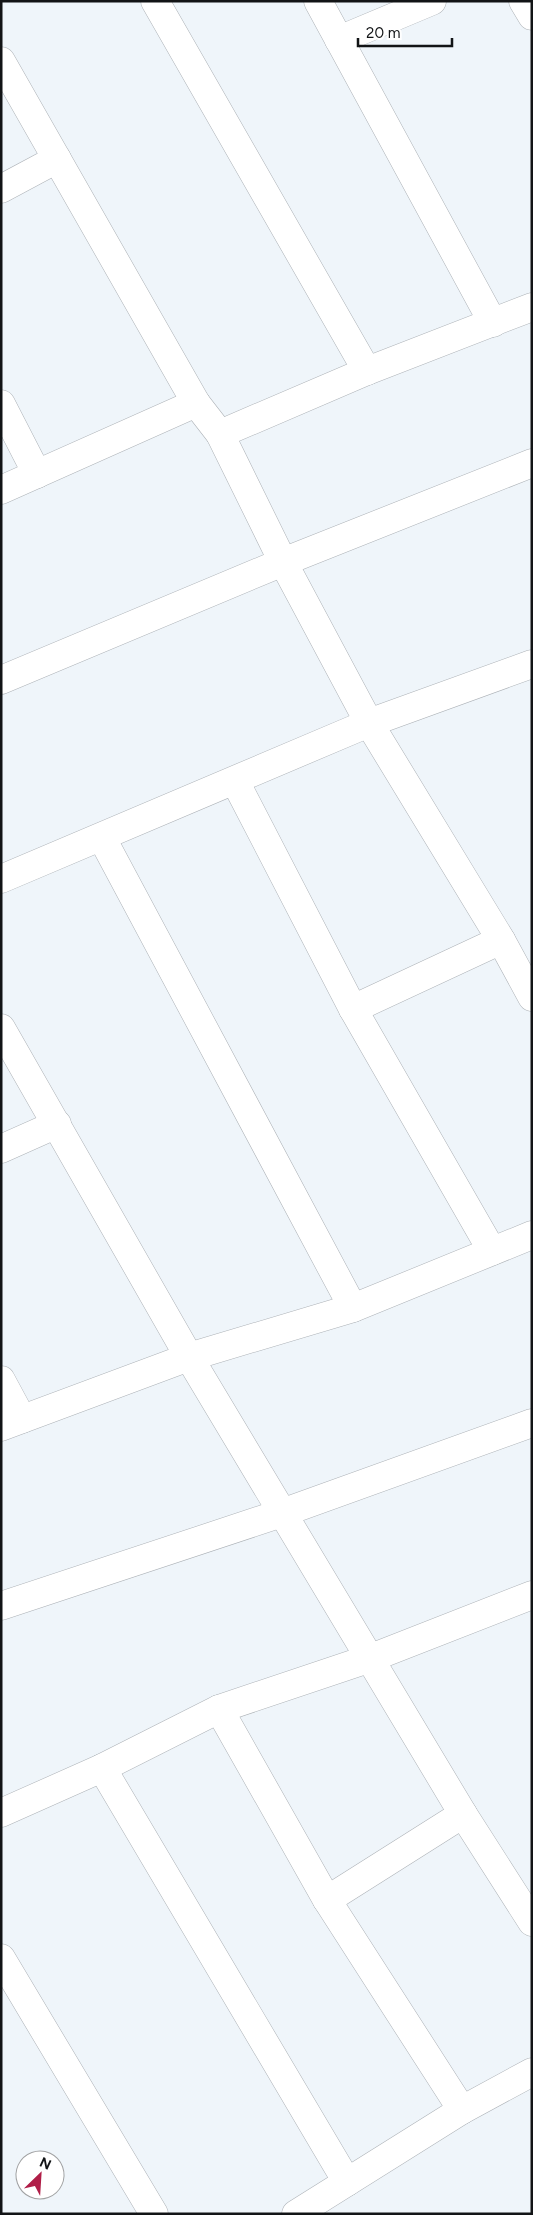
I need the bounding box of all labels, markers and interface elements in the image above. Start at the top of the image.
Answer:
scale bar [358,15,452,47]
text: 20 m [366,24,400,42]
north arrow [15,2150,65,2200]
text: N [37,2154,54,2174]

